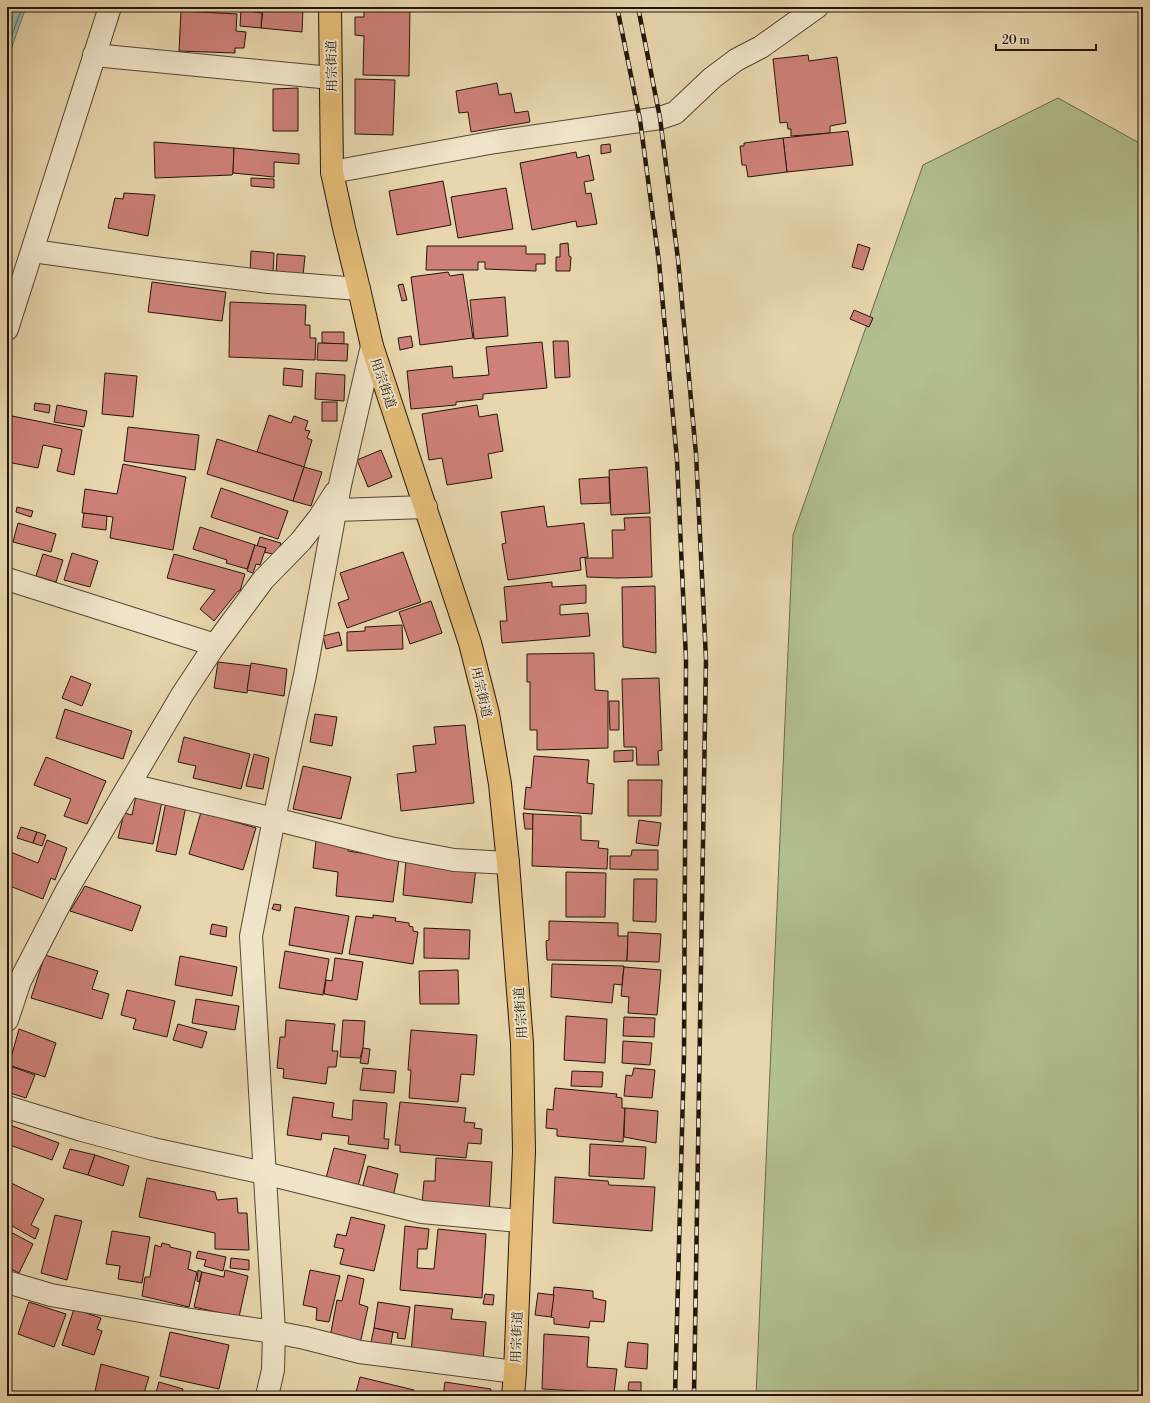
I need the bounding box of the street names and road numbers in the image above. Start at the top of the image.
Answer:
street label: 用宗街道 [324,40,340,92]
street label: 用宗街道 [367,356,399,411]
street label: 用宗街道 [467,665,495,719]
street label: 用宗街道 [511,986,531,1039]
street label: 用宗街道 [508,1311,526,1363]

